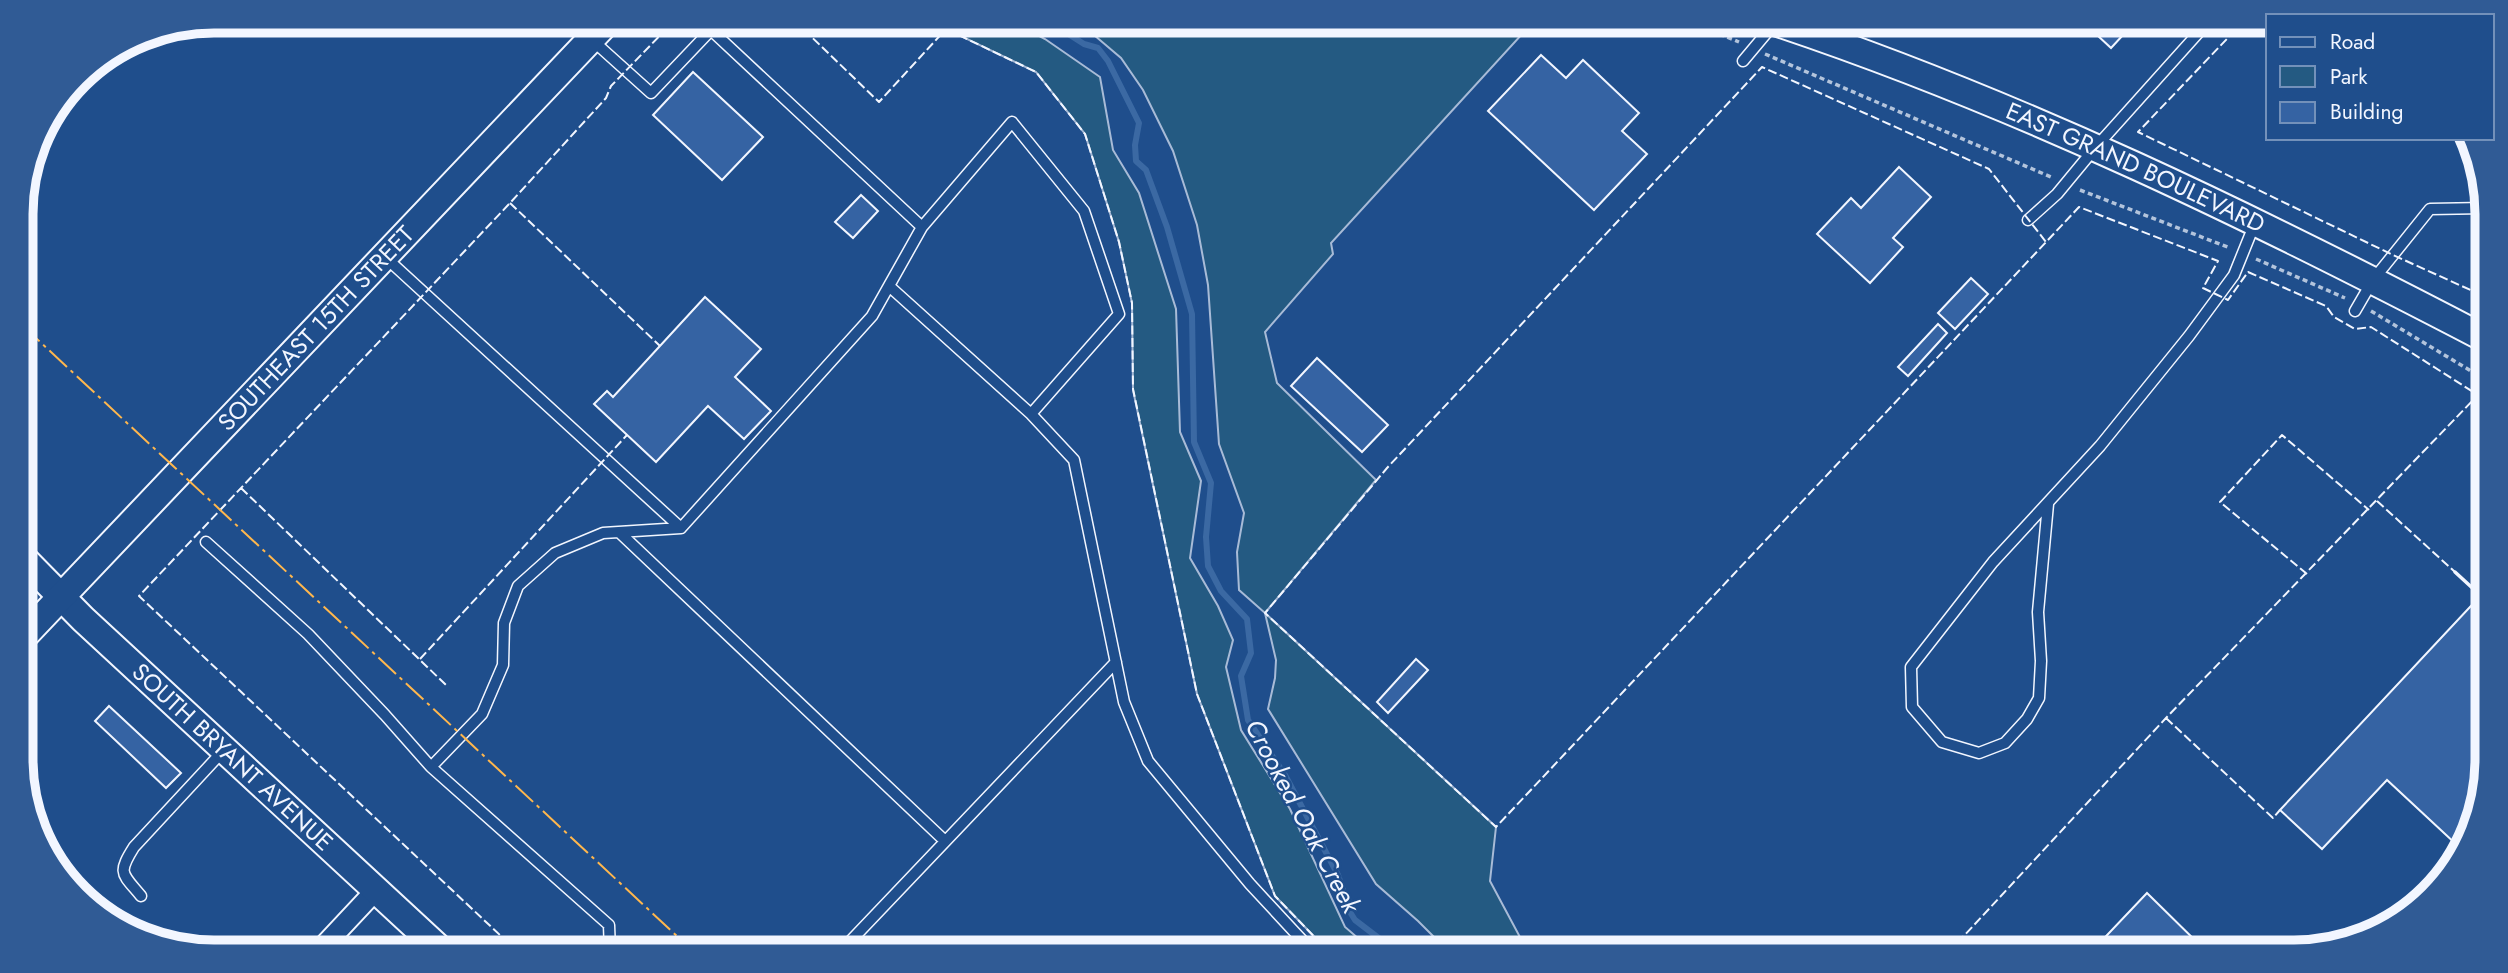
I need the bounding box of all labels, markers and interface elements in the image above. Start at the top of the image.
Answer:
legend [2266,14,2494,140]
text: Road [2330,27,2375,57]
text: Park [2330,62,2368,92]
street label: EAST GRAND BOULEVARD [2001,93,2271,241]
text: Building [2330,97,2403,127]
street label: SOUTHEAST 15TH STREET [209,218,422,439]
street label: SOUTH BRYANT AVENUE [124,655,341,859]
water label: Crooked Oak Creek [1236,712,1371,921]

